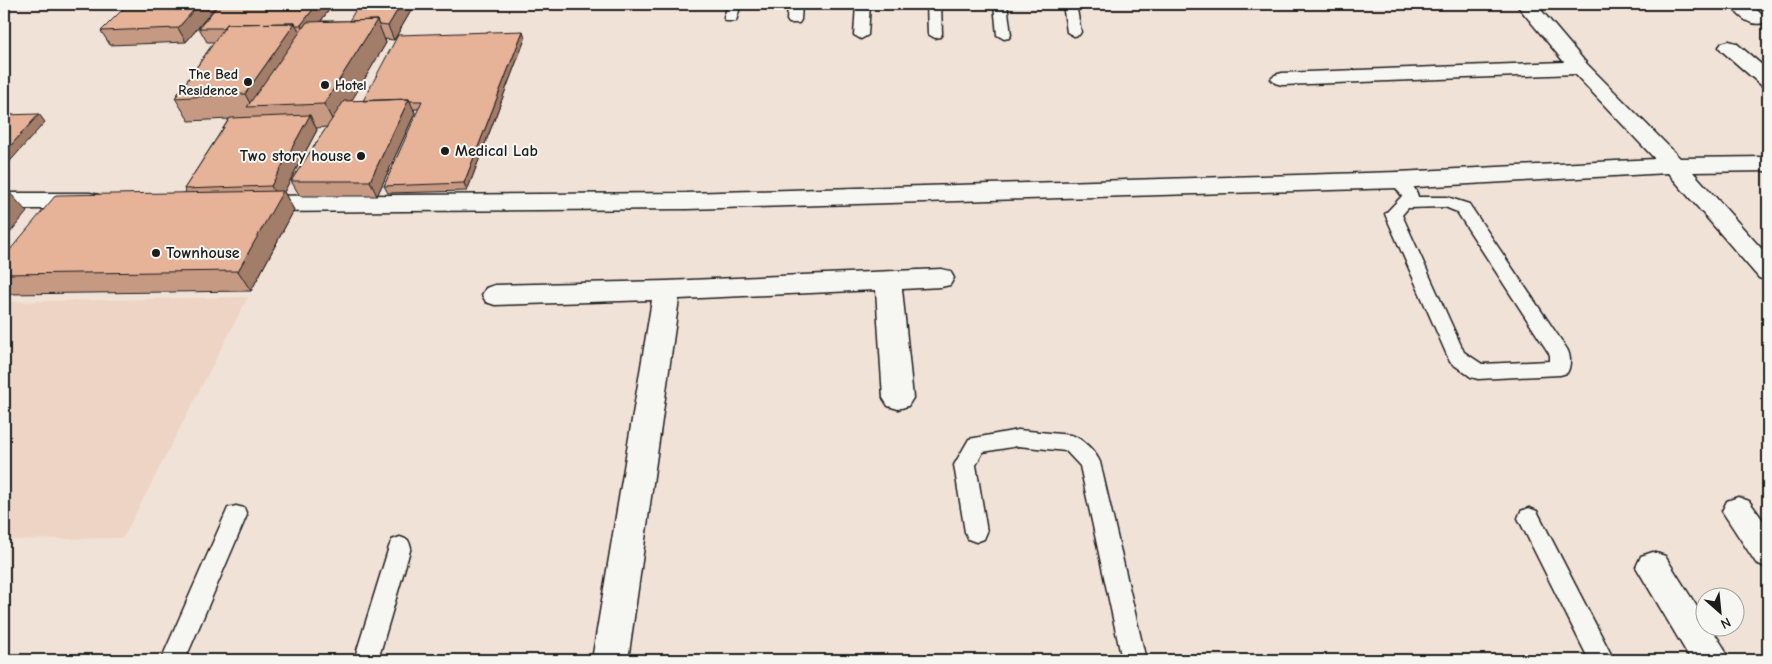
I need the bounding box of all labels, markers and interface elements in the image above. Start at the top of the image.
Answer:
place label: The Bed Residence [178,66,238,99]
marker: The Bed Residence [242,76,254,88]
place label: Hotel [335,77,367,94]
marker: Hotel [319,79,331,91]
place label: Medical Lab [455,142,538,160]
marker: Medical Lab [439,145,451,157]
place label: Two story house [240,147,351,165]
marker: Two story house [355,150,367,162]
place label: Townhouse [166,244,240,262]
marker: Townhouse [150,247,162,259]
north arrow [1694,586,1744,636]
text: N [1718,613,1734,633]

